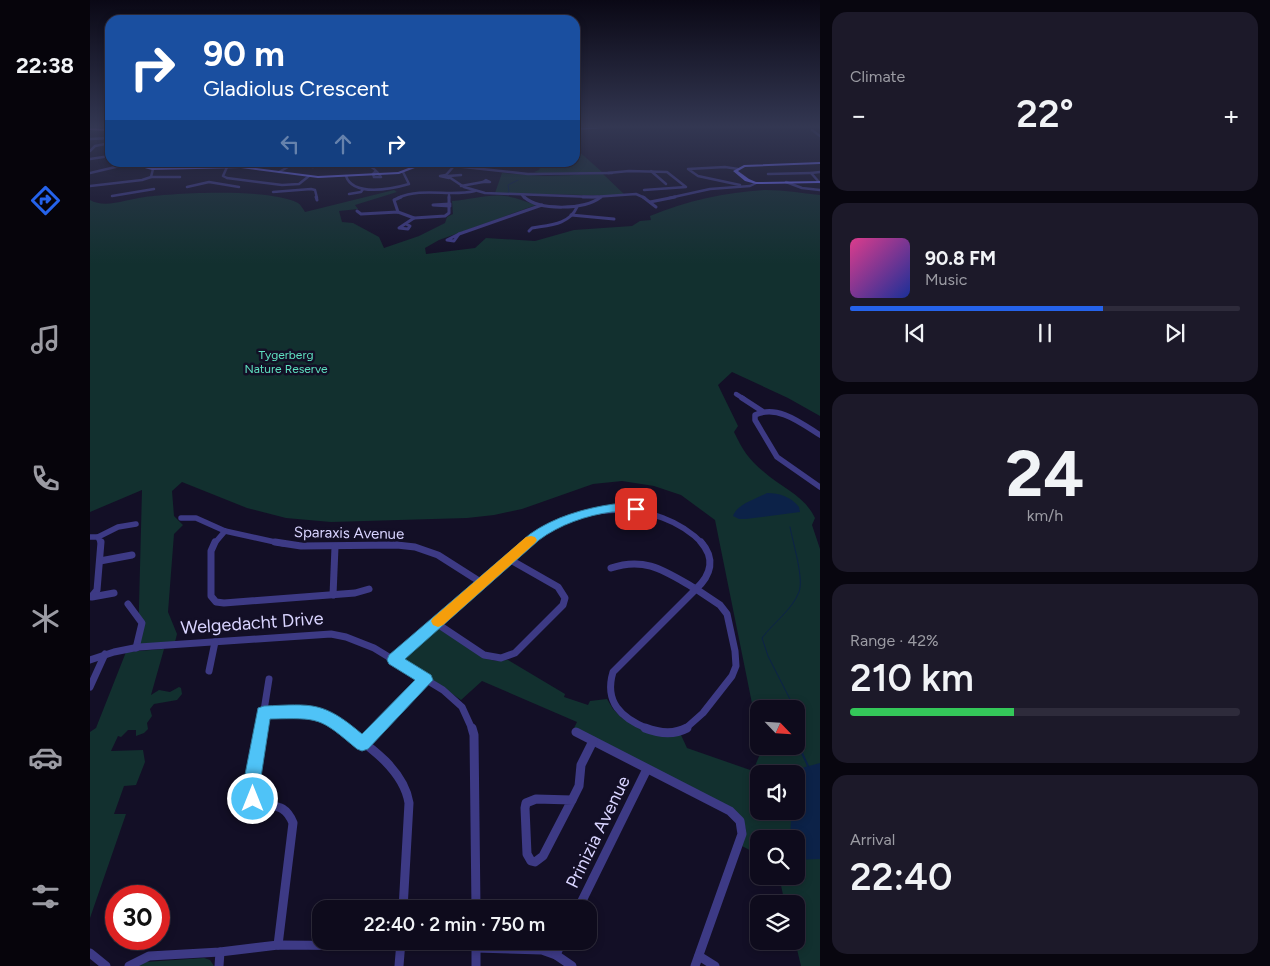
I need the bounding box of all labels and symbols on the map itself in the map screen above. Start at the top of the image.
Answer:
park label: Tygerberg Nature Reserve [244,348,328,376]
pin [615,488,657,530]
street label: Sparaxis Avenue [294,523,404,543]
street label: Welgedacht Drive [180,607,324,639]
north arrow [750,700,805,755]
position arrow [226,772,278,824]
street label: Prinizia Avenue [561,772,635,892]
speed limit sign: 30 [105,885,170,950]

